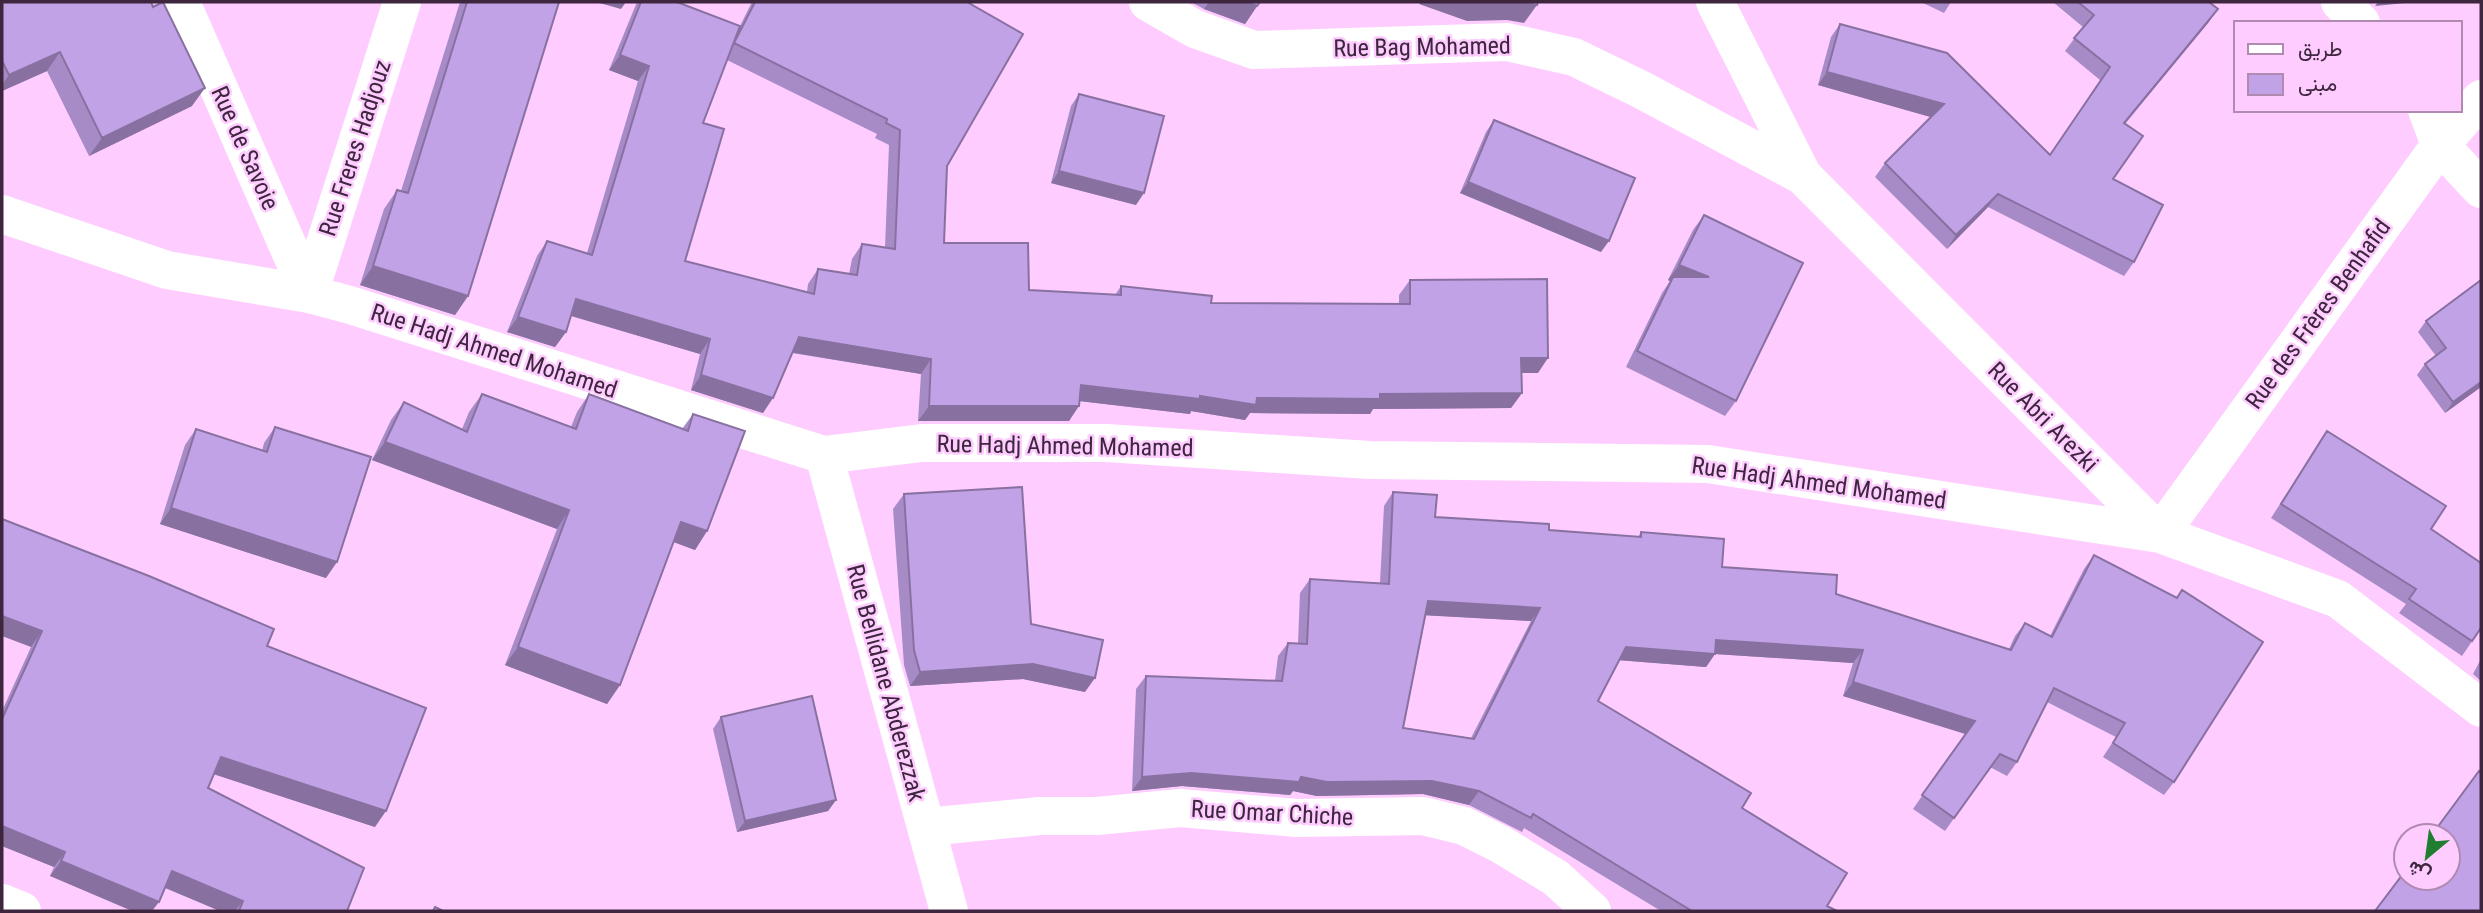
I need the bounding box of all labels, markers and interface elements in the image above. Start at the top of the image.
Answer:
legend [2234,21,2462,112]
street label: Rue Bag Mohamed [1333,31,1511,63]
text: طريق [2298,37,2343,62]
street label: Rue Freres Hadjouz [313,56,397,240]
text: مبنى [2298,72,2337,96]
street label: Rue de Savoie [205,82,285,214]
street label: Rue des Frères Benhafid [2240,214,2396,414]
street label: Rue Hadj Ahmed Mohamed [368,298,620,404]
street label: Rue Abri Arezki [1982,356,2104,478]
street label: Rue Hadj Ahmed Mohamed [936,430,1194,462]
street label: Rue Hadj Ahmed Mohamed [1690,451,1948,515]
street label: Rue Bellidane Abderezzak [841,561,931,805]
street label: Rue Omar Chiche [1190,795,1354,831]
north arrow [2392,822,2462,892]
text: ش [2403,856,2435,887]

